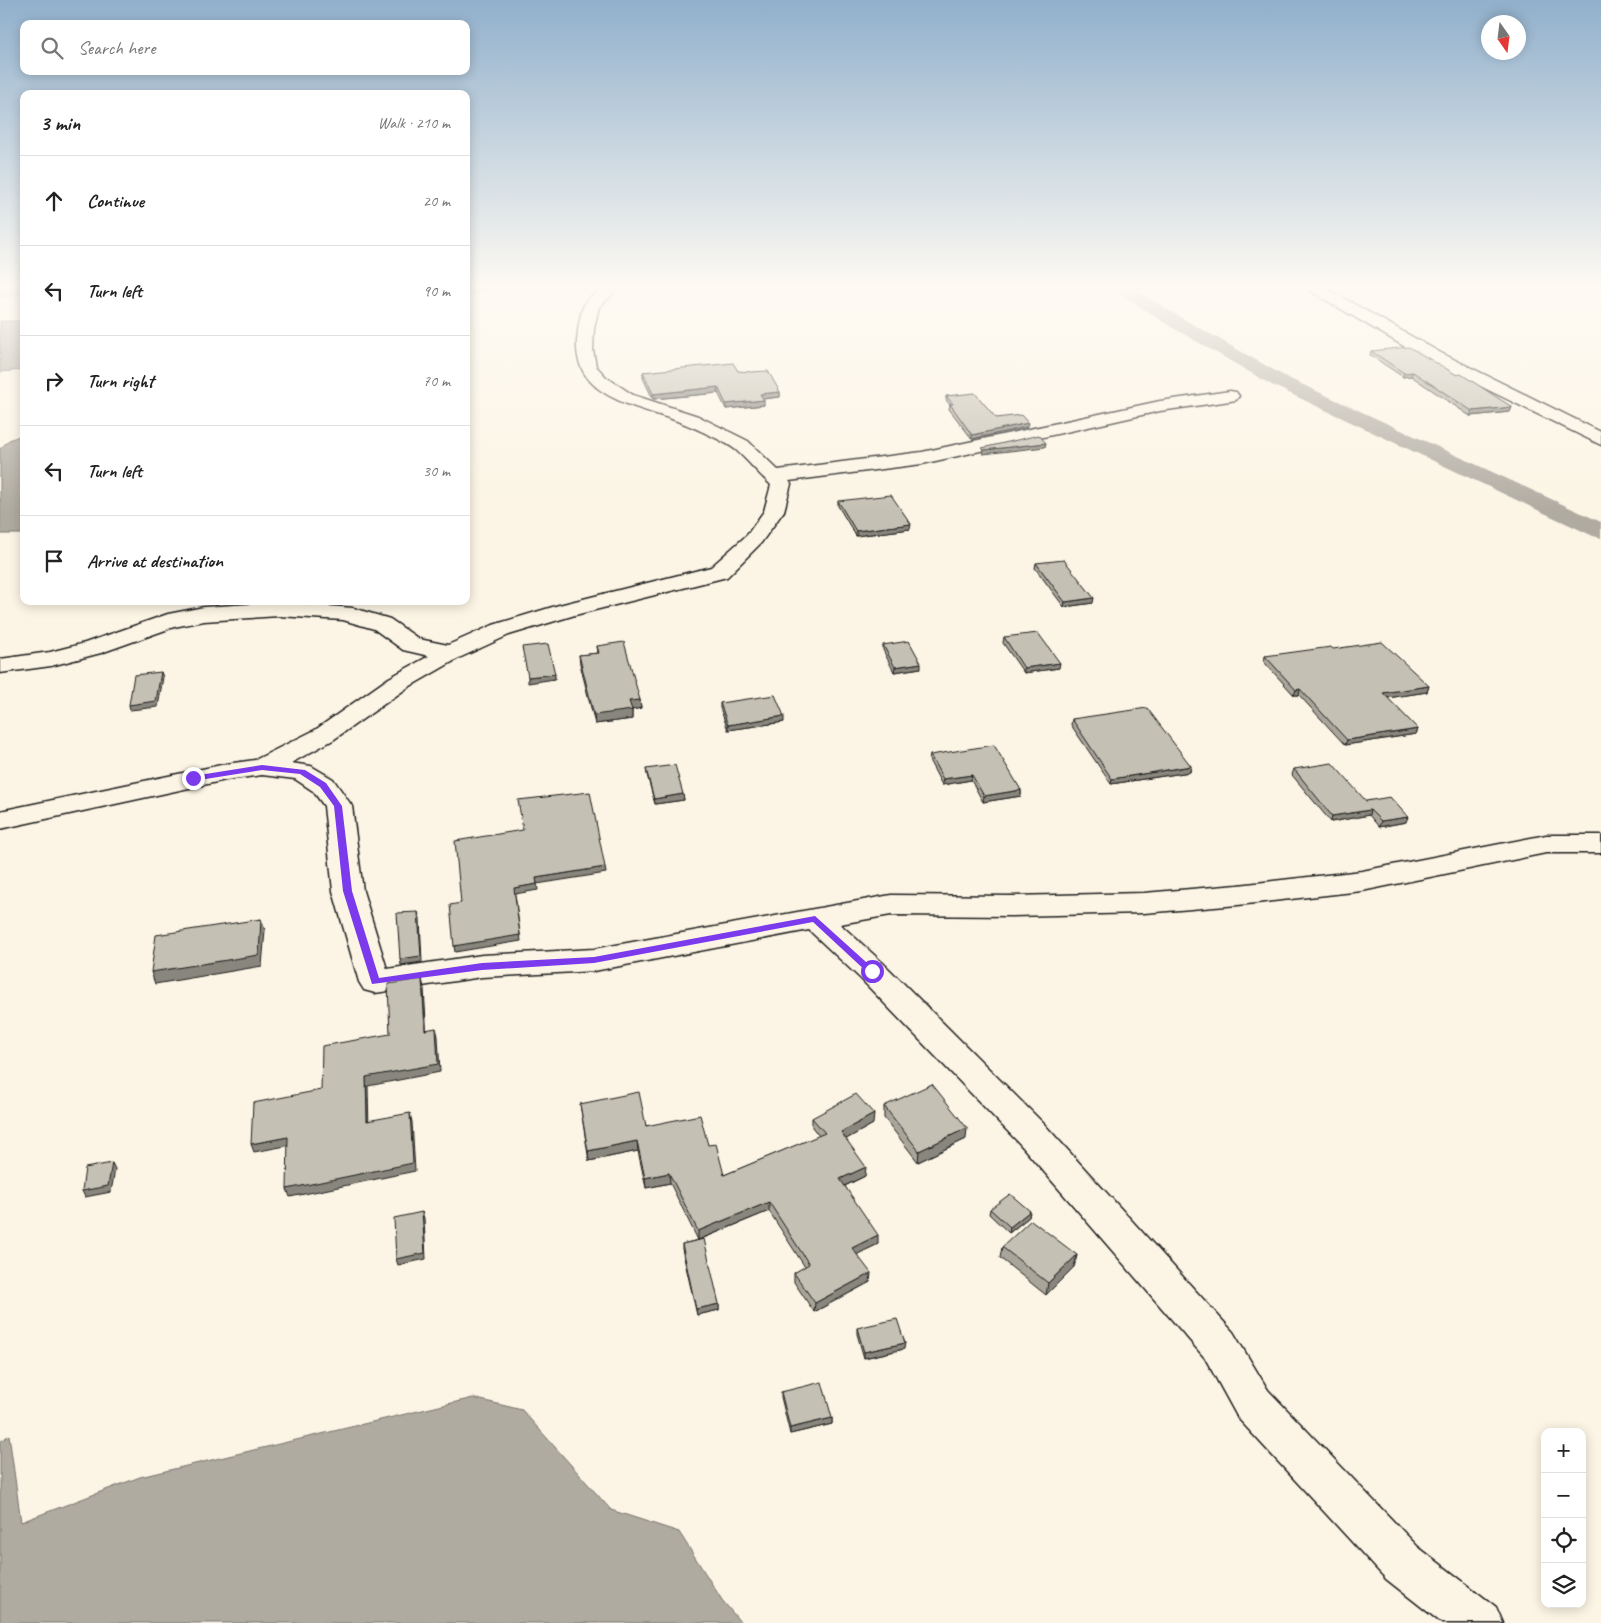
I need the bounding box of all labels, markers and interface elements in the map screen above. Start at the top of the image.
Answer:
north arrow [1481,15,1526,60]
search box [20,20,470,75]
icon: search [38,34,66,62]
text: Search here [78,36,155,60]
text: 3 min [40,110,80,136]
text: Walk · 210 m [378,113,450,133]
icon: ahead [40,187,68,215]
text: Continue [87,189,144,213]
text: 20 m [423,191,450,211]
icon: left [40,277,68,305]
text: Turn left [87,279,142,303]
text: 90 m [423,281,450,301]
icon: right [40,367,68,395]
text: Turn right [87,369,154,393]
text: 70 m [423,371,450,391]
icon: left [40,457,68,485]
text: Turn left [87,459,142,483]
text: 30 m [423,461,450,481]
icon: arrive [40,547,68,575]
text: Arrive at destination [87,549,223,573]
route end [182,767,205,790]
route start [861,960,884,983]
map controls [1541,1428,1586,1608]
button: + [1541,1428,1586,1473]
button: − [1541,1473,1586,1518]
button: locate [1541,1518,1586,1563]
button: layers [1541,1563,1586,1608]

